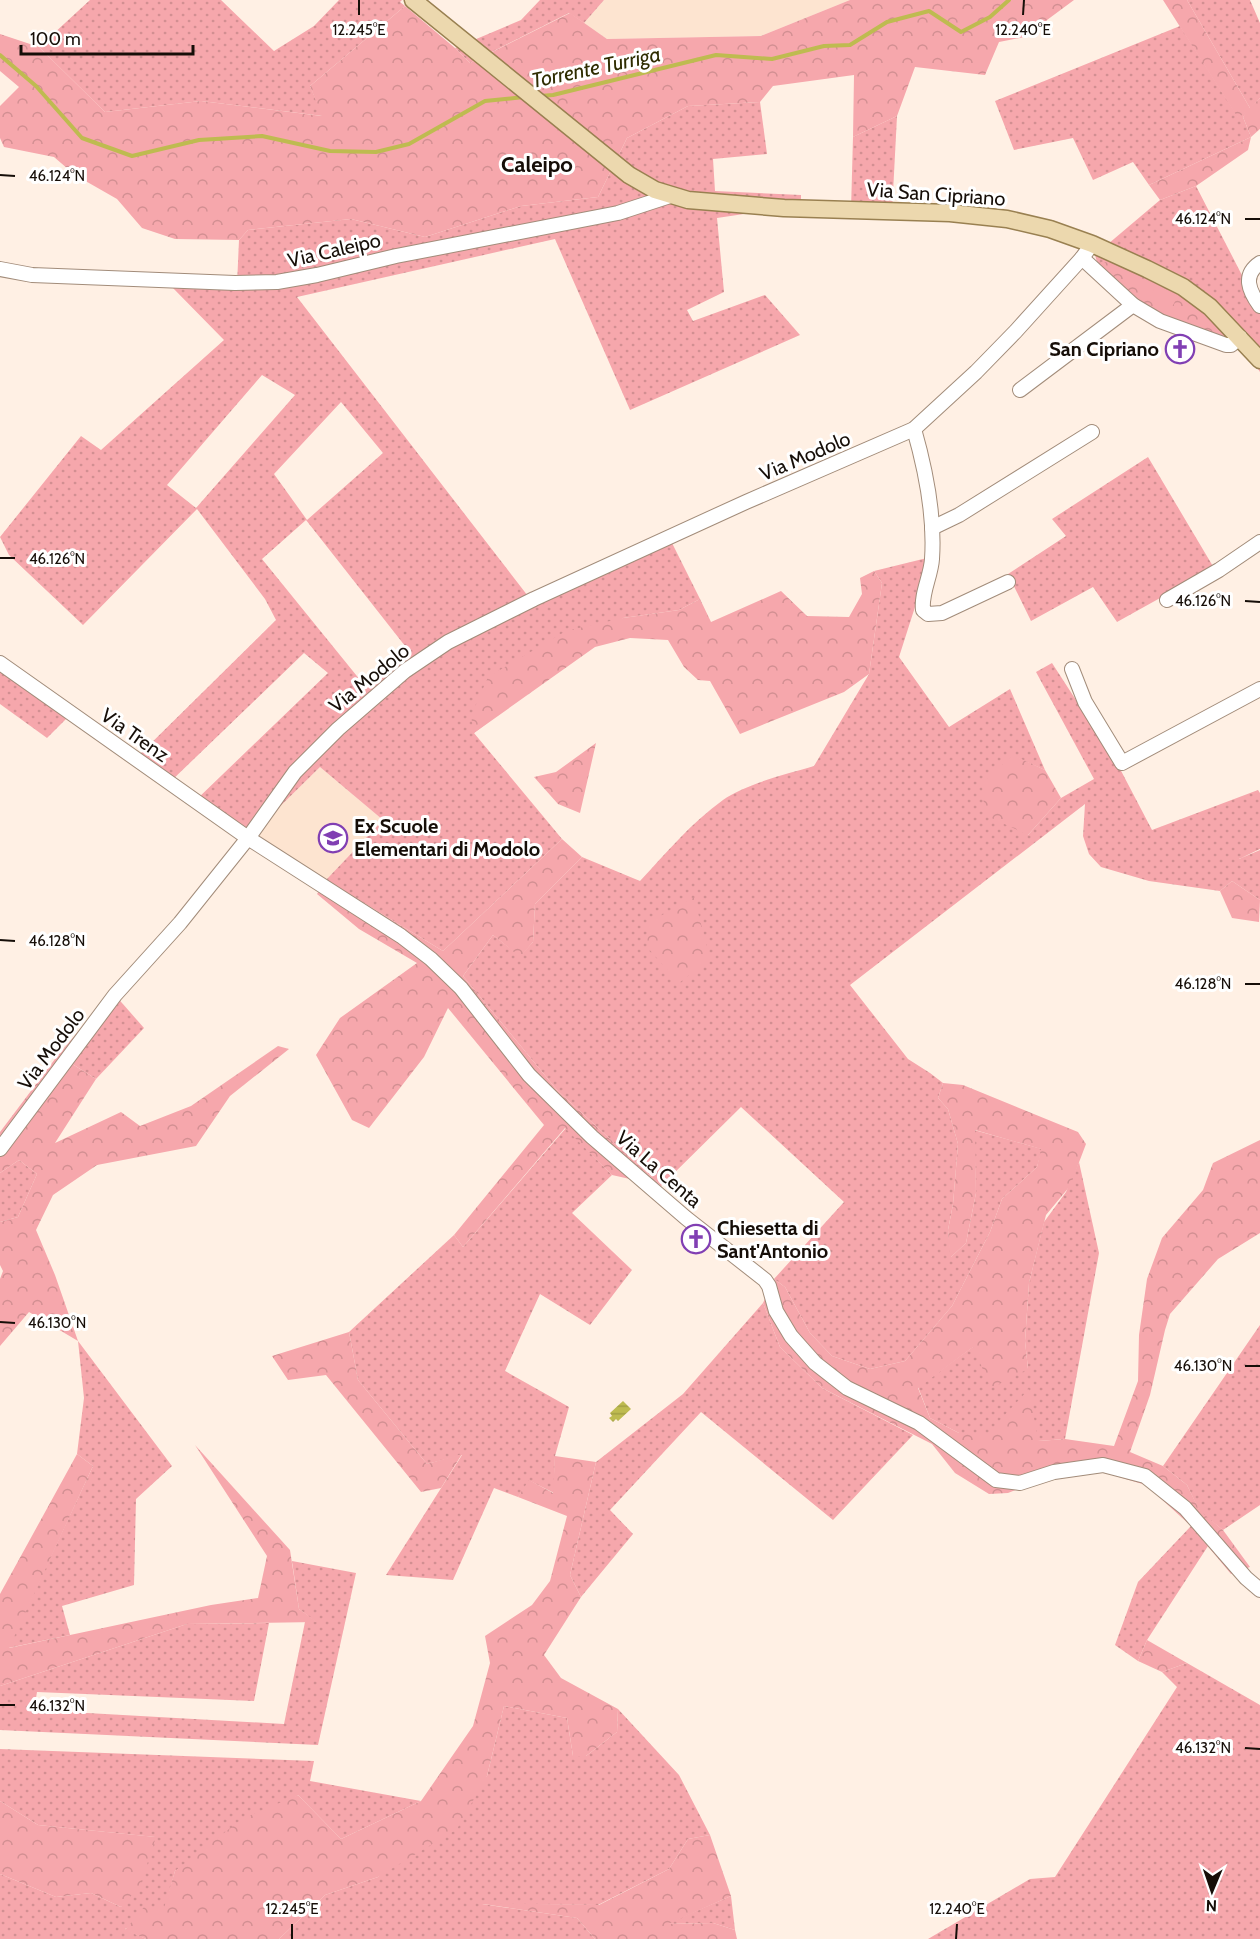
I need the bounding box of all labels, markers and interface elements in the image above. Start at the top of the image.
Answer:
scale bar [21,18,194,56]
text: 12.245°E [332,21,386,39]
text: 12.240°E [995,21,1051,39]
text: 100 m [30,28,81,50]
water label: Torrente Turriga [529,41,663,93]
district label: Caleipo [501,151,573,178]
text: 46.124°N [29,167,85,185]
street label: Via San Cipriano [866,177,1006,211]
text: 46.124°N [1175,210,1231,228]
street label: Via Caleipo [285,228,383,272]
church icon: San Cipriano [1164,333,1196,365]
place label: San Cipriano [1049,337,1159,361]
street label: Via Modolo [756,426,854,486]
text: 46.126°N [29,550,85,568]
text: 46.126°N [1175,592,1231,610]
street label: Via Modolo [324,638,414,718]
street label: Via Trenz [96,703,174,767]
place label: Ex Scuole Elementari di Modolo [354,814,540,861]
school or university icon: Ex Scuole Elementari di Modolo [317,822,349,854]
text: 46.128°N [29,932,85,950]
text: 46.128°N [1175,975,1231,993]
street label: Via Modolo [12,1003,90,1095]
street label: Via La Centa [611,1125,707,1213]
place label: Chiesetta di Sant'Antonio [717,1216,828,1263]
church icon: Chiesetta di Sant'Antonio [680,1223,712,1255]
text: 46.130°N [28,1314,86,1332]
text: 46.130°N [1174,1357,1232,1375]
text: 46.132°N [29,1697,85,1715]
text: 46.132°N [1175,1739,1231,1757]
north arrow [1182,1861,1242,1921]
text: N [1206,1896,1217,1915]
text: 12.245°E [265,1900,319,1918]
text: 12.240°E [929,1900,985,1918]

